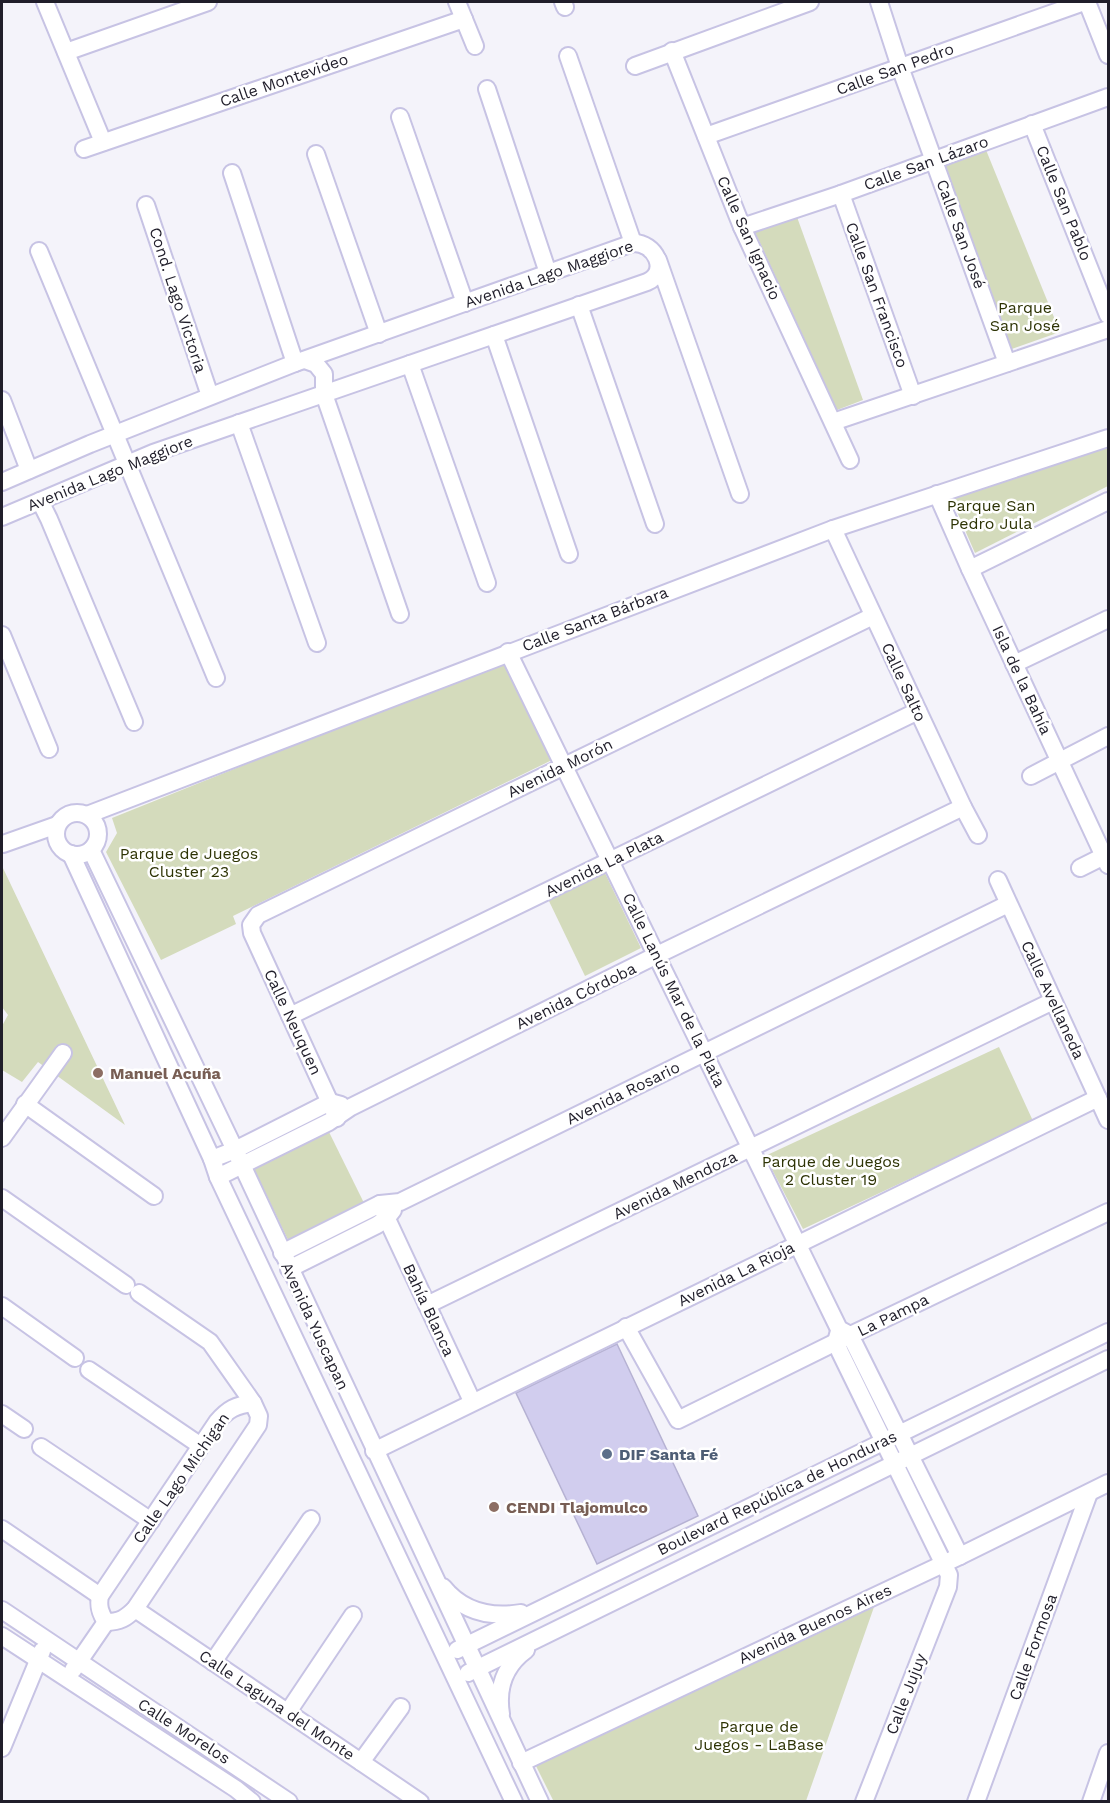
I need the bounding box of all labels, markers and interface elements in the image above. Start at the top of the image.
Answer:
street label: Calle San Pedro [834,39,956,99]
street label: Calle Montevideo [217,49,351,111]
street label: Calle San Lázaro [861,132,991,194]
street label: Calle San Pablo [1032,143,1096,263]
street label: Calle San Ignacio [713,173,785,303]
street label: Calle San José [932,177,990,291]
street label: Calle San Francisco [842,220,912,370]
street label: Cond. Lago Victoria [146,225,210,375]
street label: Avenida Lago Maggiore [462,236,636,312]
park label: Parque San José [990,298,1060,335]
street label: Avenida Lago Maggiore [24,431,196,515]
park label: Parque San Pedro Jula [947,496,1035,533]
street label: Calle Santa Bárbara [519,582,671,656]
street label: Isla de la Bahía [988,622,1056,738]
street label: Calle Salto [878,640,930,724]
street label: Avenida Morón [504,734,616,802]
street label: Avenida La Plata [542,827,666,901]
park label: Parque de Juegos Cluster 23 [120,844,258,881]
street label: Calle Lanús Mar de la Plata [619,890,729,1090]
street label: Calle Avellaneda [1017,938,1089,1062]
street label: Avenida Córdoba [513,959,639,1033]
street label: Calle Neuquen [260,966,326,1078]
street label: Avenida Rosario [563,1057,683,1129]
place label: Manuel Acuña [110,1064,222,1083]
marker: Manuel Acuña [91,1066,105,1080]
street label: Avenida Mendoza [610,1147,740,1223]
park label: Parque de Juegos 2 Cluster 19 [762,1152,900,1189]
street label: Avenida La Rioja [675,1238,797,1310]
street label: Avenida Yuscapan [277,1259,353,1393]
street label: Bahía Blanca [399,1261,459,1359]
street label: La Pampa [854,1290,932,1340]
street label: Calle Lago Michigan [129,1409,233,1547]
street label: Boulevard República de Honduras [654,1427,900,1559]
place label: DIF Santa Fé [619,1445,718,1464]
marker: DIF Santa Fé [600,1447,614,1461]
place label: CENDI Tlajomulco [506,1498,648,1517]
marker: CENDI Tlajomulco [487,1500,501,1514]
street label: Avenida Buenos Aires [735,1580,895,1668]
street label: Calle Formosa [1005,1591,1061,1703]
street label: Calle Laguna del Monte [196,1646,358,1764]
street label: Calle Jujuy [882,1650,930,1737]
street label: Calle Morelos [134,1694,234,1768]
park label: Parque de Juegos - LaBase [694,1717,824,1754]

